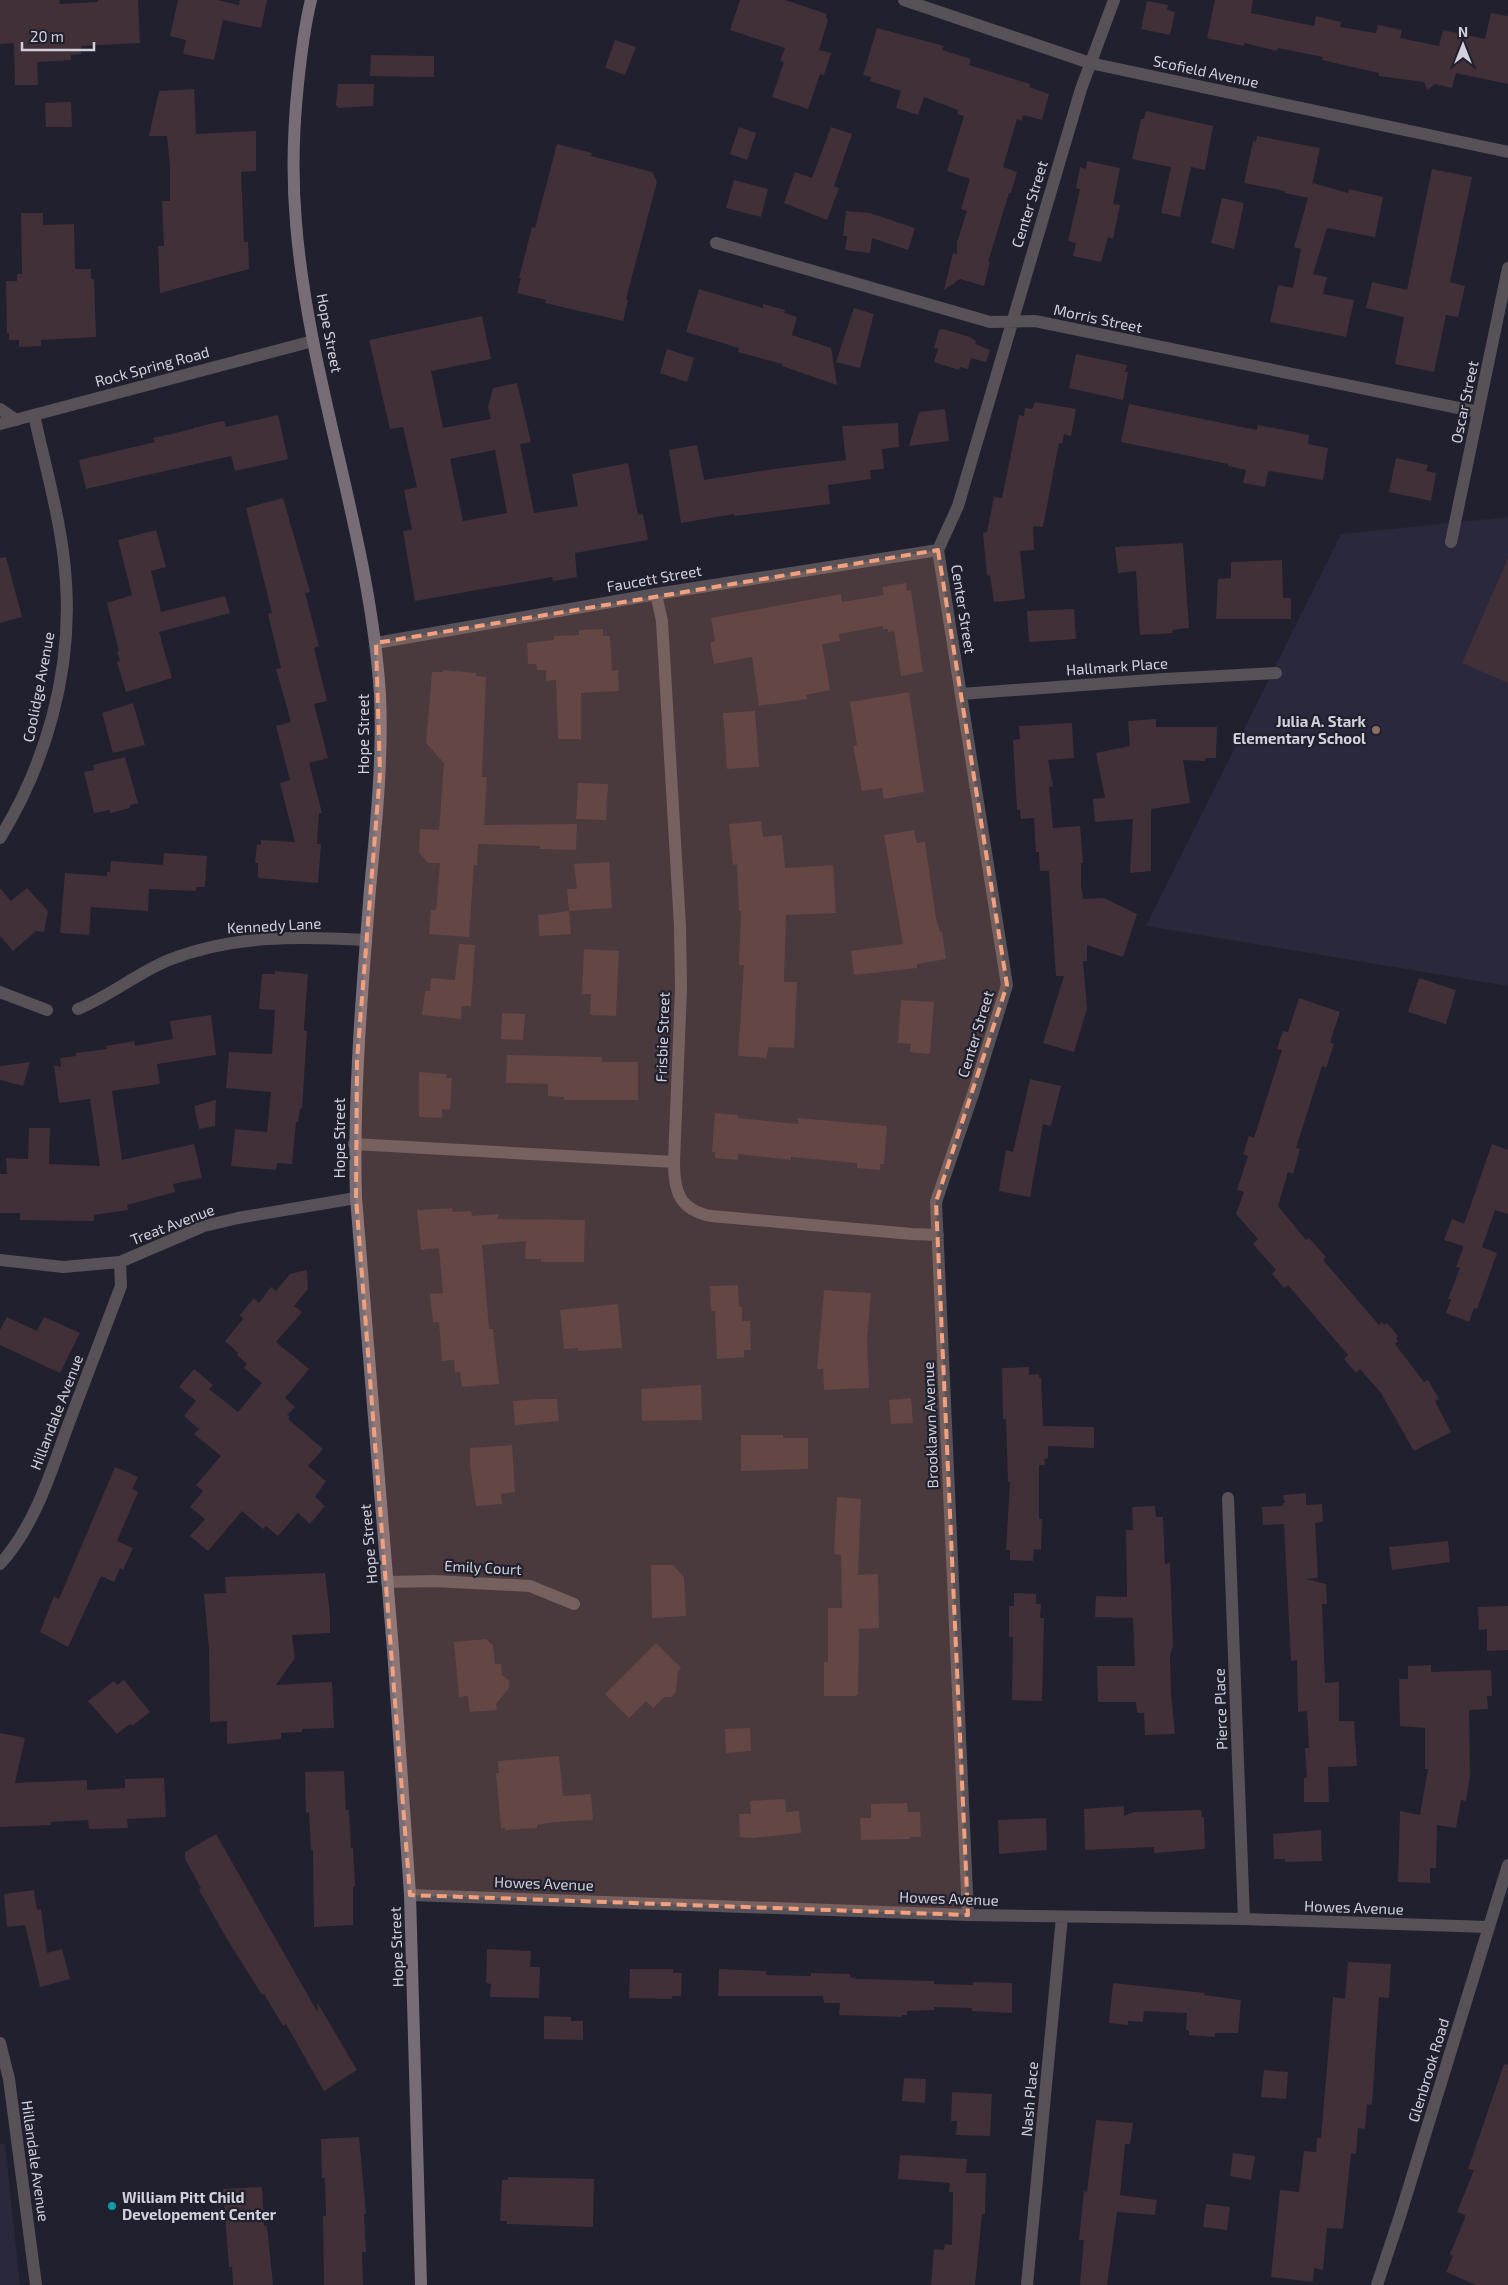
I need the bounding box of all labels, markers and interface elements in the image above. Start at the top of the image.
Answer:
scale bar [22,20,95,52]
north arrow [1438,20,1488,70]
text: N [1458,23,1468,40]
text: 20 m [30,27,64,45]
street label: Scofield Avenue [1152,51,1260,91]
street label: Center Street [1007,158,1051,250]
street label: Hope Street [314,292,347,374]
street label: Morris Street [1052,300,1144,336]
street label: Rock Spring Road [93,342,211,390]
street label: Oscar Street [1446,359,1482,445]
street label: Faucett Street [605,561,703,595]
street label: Center Street [948,563,980,655]
street label: Coolidge Avenue [18,630,58,744]
street label: Hallmark Place [1065,653,1169,679]
street label: Hope Street [354,694,372,774]
place label: Julia A. Stark Elementary School [1233,712,1367,748]
marker: Julia A. Stark Elementary School [1370,724,1382,736]
street label: Kennedy Lane [226,914,322,936]
street label: Center Street [953,988,997,1080]
street label: Frisbie Street [651,991,673,1083]
street label: Hope Street [330,1098,348,1178]
street label: Treat Avenue [128,1200,216,1248]
street label: Hillandale Avenue [26,1352,86,1472]
street label: Brooklawn Avenue [919,1361,941,1489]
street label: Hope Street [356,1503,380,1585]
street label: Emily Court [444,1556,523,1578]
street label: Pierce Place [1210,1668,1230,1750]
street label: Howes Avenue [494,1872,594,1894]
street label: Howes Avenue [899,1887,999,1909]
street label: Howes Avenue [1304,1896,1404,1918]
street label: Hope Street [386,1906,406,1987]
street label: Glenbrook Road [1404,2016,1452,2124]
street label: Nash Place [1017,2061,1041,2137]
street label: Hillandale Avenue [19,2099,53,2223]
place label: William Pitt Child Developement Center [122,2188,277,2223]
marker: William Pitt Child Developement Center [106,2200,118,2212]

